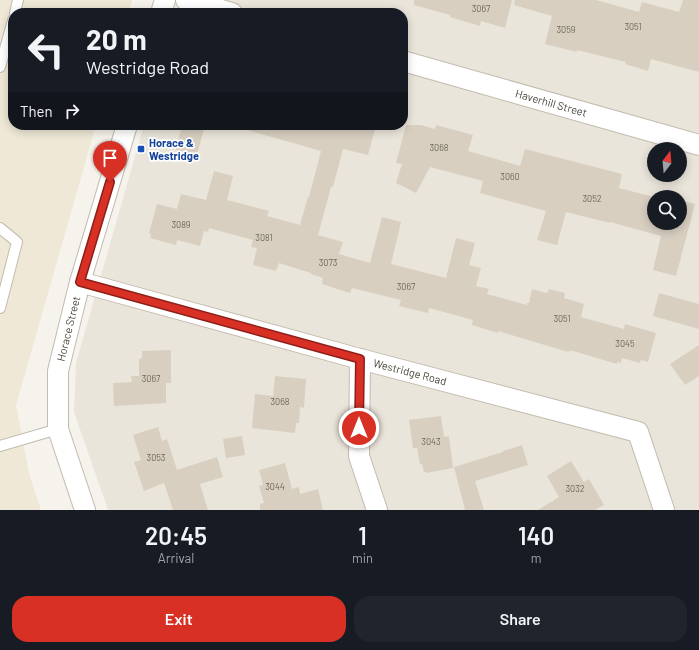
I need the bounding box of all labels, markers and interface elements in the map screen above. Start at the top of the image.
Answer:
house number: 3067 [472,3,491,14]
house number: 3051 [624,21,642,32]
text: 20 m [86,22,147,56]
icon: left [20,24,72,76]
house number: 3059 [556,24,576,35]
text: Westridge Road [86,56,209,78]
street label: Haverhill Street [514,86,589,119]
icon: right [61,100,83,122]
text: Then [20,102,53,120]
place label: Horace & Westridge [149,136,199,162]
pin [93,141,127,182]
house number: 3068 [429,142,449,153]
north arrow [647,142,687,182]
map controls [647,142,687,230]
marker: Horace & Westridge [136,144,146,154]
icon: arrive [99,147,121,169]
house number: 3060 [500,171,520,182]
button: search [647,190,687,230]
house number: 3052 [582,193,602,204]
house number: 3089 [171,219,191,230]
house number: 3081 [255,232,273,243]
house number: 3073 [319,257,338,268]
house number: 3067 [397,281,416,292]
street label: Horace Street [54,295,82,362]
house number: 3051 [553,313,571,324]
house number: 3045 [615,338,635,349]
street label: Westridge Road [372,356,448,387]
house number: 3067 [142,373,161,384]
house number: 3068 [270,396,290,407]
position arrow [338,407,380,449]
house number: 3043 [421,436,441,447]
house number: 3053 [147,452,166,463]
house number: 3044 [265,481,285,492]
house number: 3032 [565,483,585,494]
text: 20:45 [145,521,207,550]
text: 1 [358,521,367,550]
text: 140 [518,521,554,550]
text: Arrival [158,550,194,566]
text: min [352,550,373,566]
text: m [531,550,541,566]
button: Exit [12,596,346,642]
button: Share [354,596,687,642]

